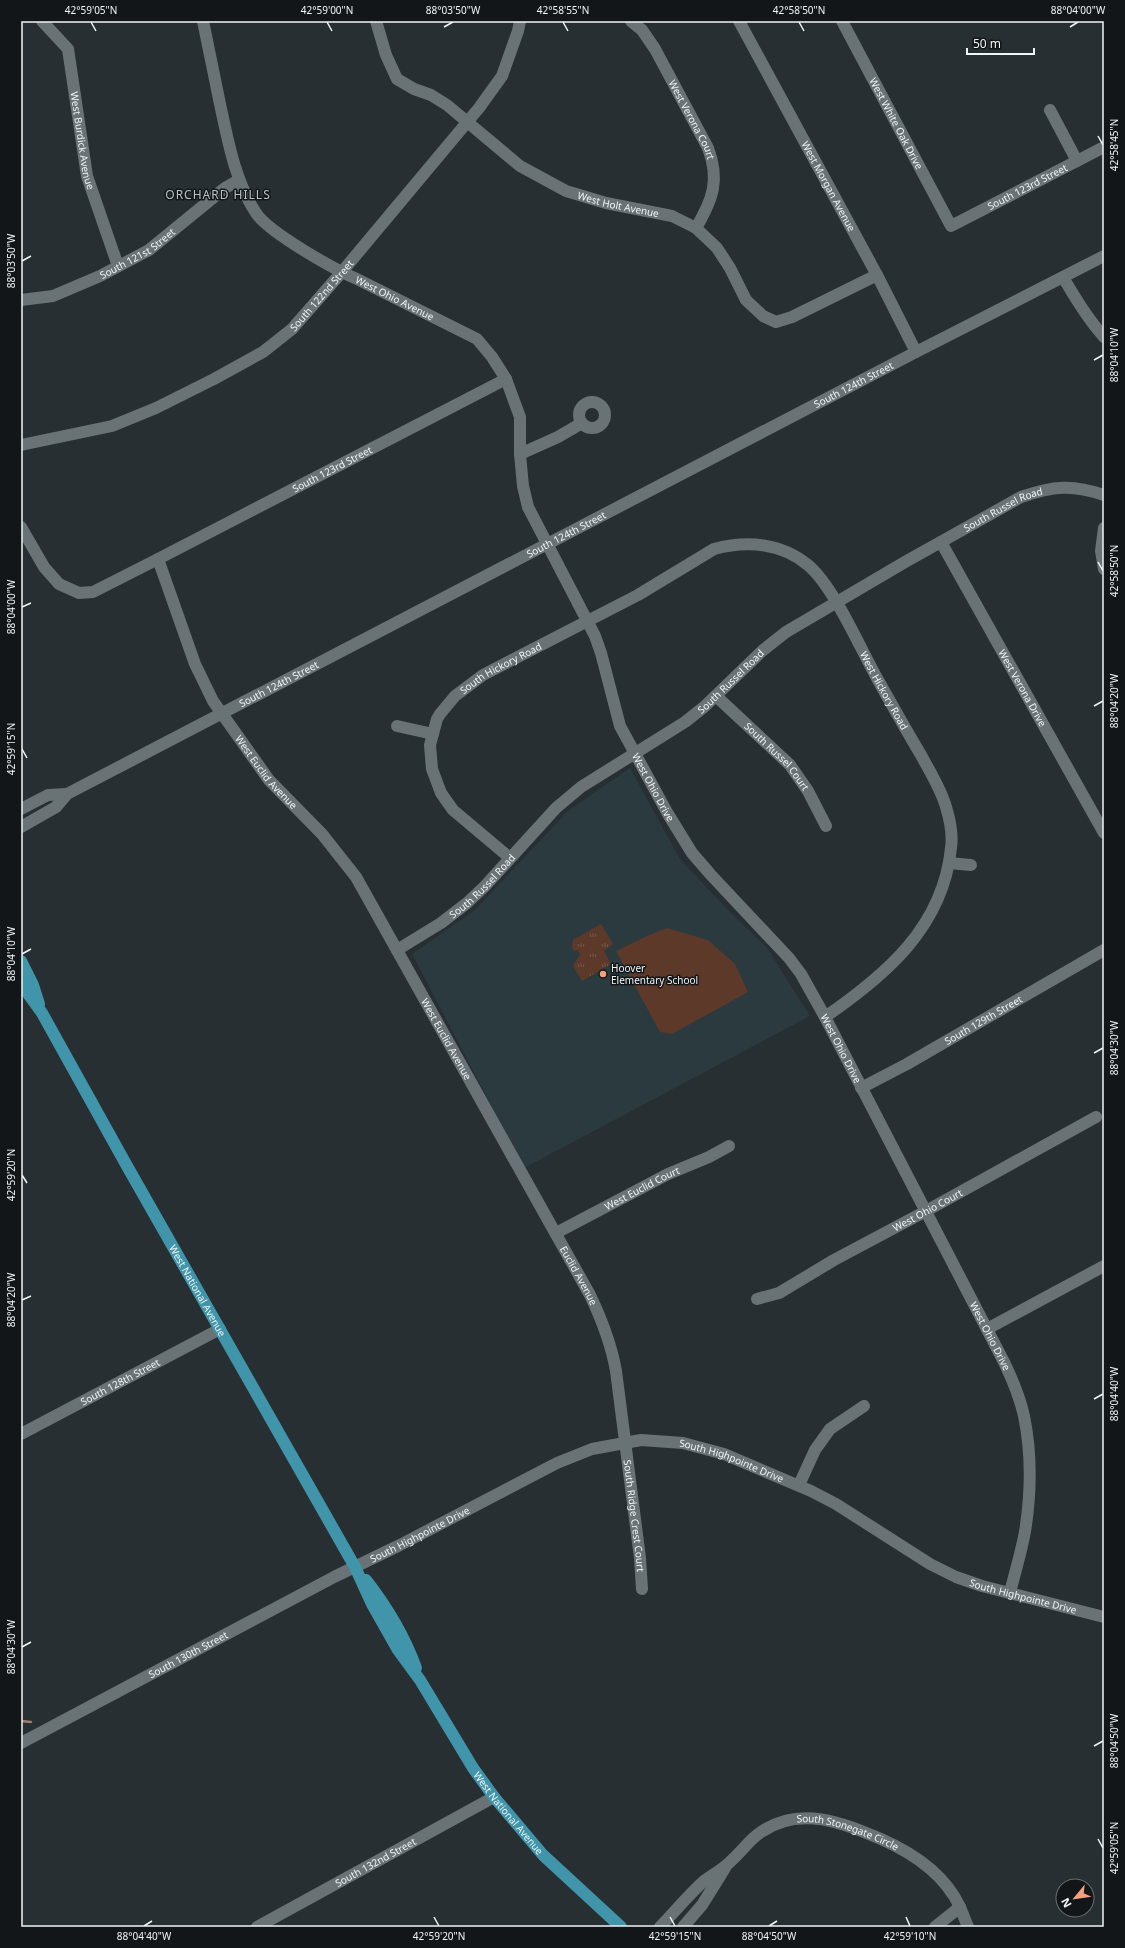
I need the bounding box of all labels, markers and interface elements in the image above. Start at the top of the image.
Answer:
text: 42°59'05"N [65,3,117,17]
text: 42°59'00"N [301,3,353,17]
text: 88°03'50"W [426,3,481,17]
text: 42°58'55"N [537,3,589,17]
text: 42°58'50"N [773,3,825,17]
text: 88°04'00"W [1051,3,1106,17]
scale bar [967,30,1034,56]
text: 50 m [973,35,1001,52]
street label: West White Oak Drive [866,75,927,172]
street label: West Verona Court [666,77,718,161]
street label: West Burdick Avenue [67,91,98,192]
text: 42°58'45"N [1107,119,1121,171]
street label: West Morgan Avenue [799,139,859,234]
street label: South 123rd Street [985,160,1070,213]
district label: ORCHARD HILLS [165,186,271,203]
street label: West Holt Avenue [576,188,661,220]
street label: South 121st Street [97,224,178,282]
text: 88°03'50"W [4,233,18,288]
street label: South 122nd Street [286,256,357,334]
street label: West Ohio Avenue [353,272,437,324]
text: 88°04'10"W [1107,327,1121,382]
street label: South 124th Street [811,358,896,411]
street label: South 123rd Street [290,442,375,495]
street label: South Russel Road [961,484,1044,535]
street label: South 124th Street [524,508,609,561]
text: 42°58'50"N [1107,545,1121,597]
text: 88°04'00"W [4,579,18,634]
street label: South Hickory Road [457,639,544,697]
street label: South Russel Road [694,646,767,717]
street label: West Verona Drive [995,647,1050,729]
street label: West Hickory Road [857,649,912,732]
street label: South 124th Street [237,657,321,710]
text: 88°04'20"W [1107,673,1121,728]
street label: South Russel Court [741,719,813,794]
text: 42°59'15"N [4,723,18,775]
street label: West Euclid Avenue [232,732,301,812]
street label: West Ohio Drive [629,750,678,824]
street label: South Russel Road [446,851,518,921]
text: 88°04'10"W [4,926,18,981]
place label: Hoover Elementary School [611,961,698,987]
marker: Hoover Elementary School [598,969,608,979]
street label: South 129th Street [942,992,1025,1048]
street label: West Euclid Avenue [418,996,475,1083]
street label: West Ohio Drive [818,1012,865,1086]
text: 88°04'30"W [1107,1020,1121,1075]
text: 42°59'20"N [4,1149,18,1201]
street label: West Euclid Court [602,1163,682,1213]
street label: West Ohio Court [890,1185,965,1235]
street label: West National Avenue [166,1242,230,1339]
street label: Euclid Avenue [557,1243,601,1308]
text: 88°04'20"W [4,1272,18,1327]
street label: West Ohio Drive [967,1299,1014,1373]
street label: South 128th Street [78,1355,162,1408]
text: 88°04'40"W [1107,1366,1121,1421]
street label: South Highpointe Drive [679,1436,786,1486]
street label: South Ridge Crest Court [620,1459,648,1573]
street label: South Highpointe Drive [367,1503,472,1566]
street label: South Highpointe Drive [968,1575,1079,1617]
text: 88°04'30"W [4,1619,18,1674]
street label: South 130th Street [146,1628,230,1681]
text: 88°04'50"W [1107,1713,1121,1768]
street label: West National Avenue [471,1768,547,1858]
street label: South Stonegate Circle [796,1811,902,1854]
text: 42°59'05"N [1107,1822,1121,1874]
street label: South 132nd Street [332,1834,419,1890]
north arrow [1055,1878,1095,1918]
text: N [1057,1896,1075,1911]
text: 88°04'40"W [117,1929,172,1943]
text: 42°59'20"N [413,1929,465,1943]
text: 42°59'15"N [649,1929,701,1943]
text: 88°04'50"W [742,1929,797,1943]
text: 42°59'10"N [884,1929,936,1943]

